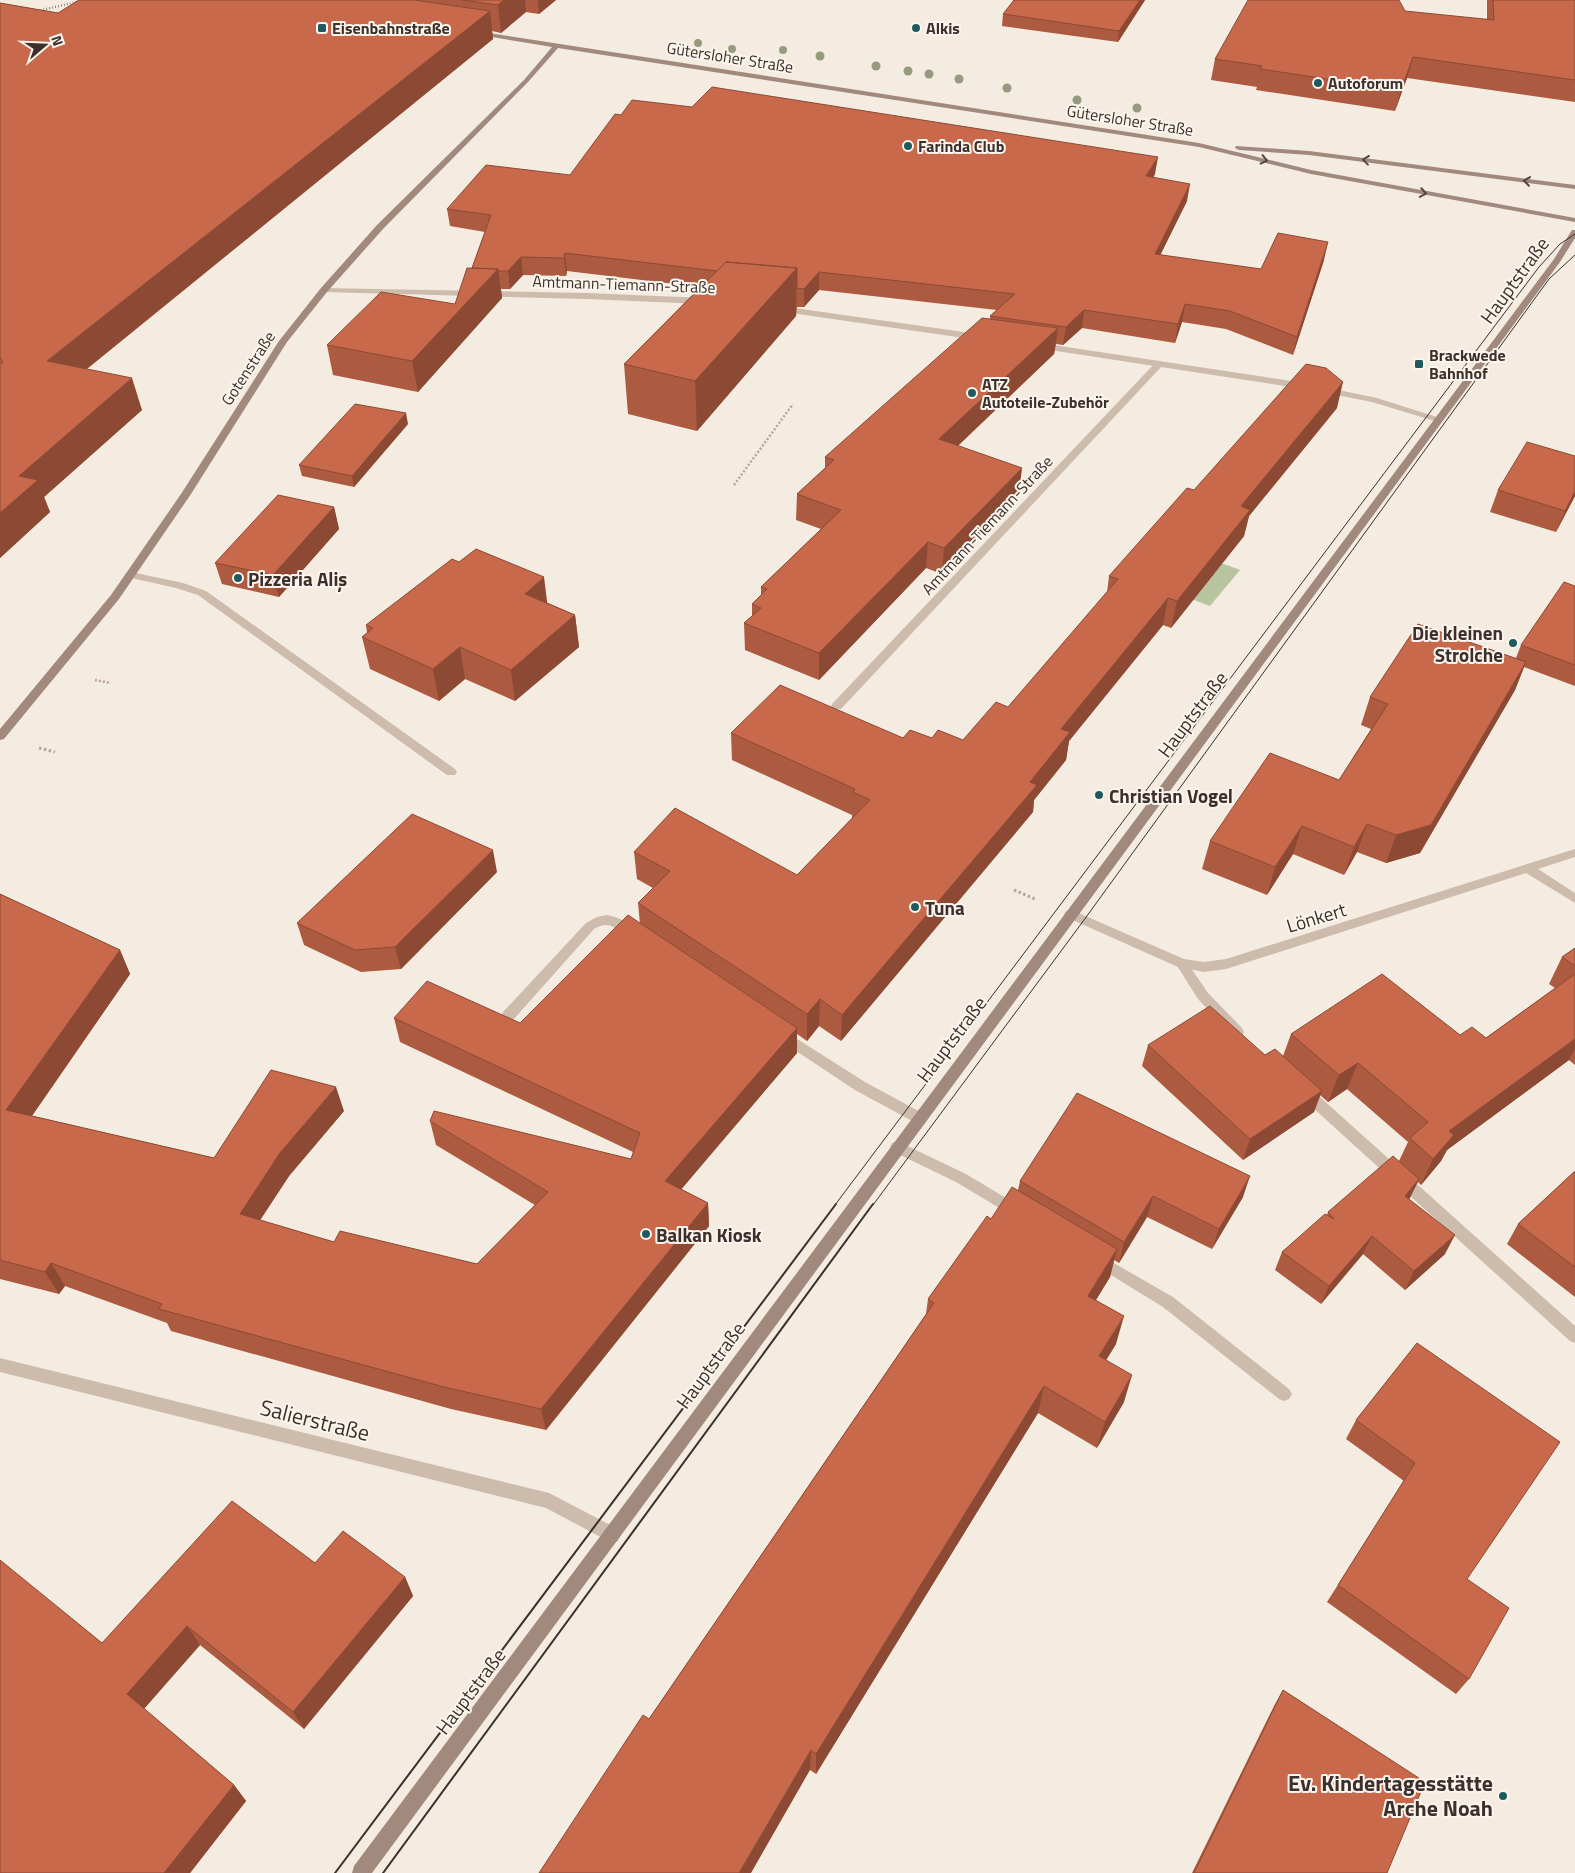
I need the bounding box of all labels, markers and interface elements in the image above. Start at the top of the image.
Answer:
place label: Eisenbahnstraße [332,16,450,40]
place label: Alkis [926,16,960,40]
north arrow [20,20,70,70]
marker: Eisenbahnstraße [316,22,328,34]
marker: Alkis [910,22,922,34]
text: N [46,33,69,49]
street label: Gütersloher Straße [665,35,795,79]
place label: Autoforum [1328,71,1403,95]
marker: Autoforum [1312,77,1324,89]
street label: Gütersloher Straße [1065,98,1195,142]
place label: Farinda Club [918,134,1005,158]
marker: Farinda Club [902,140,914,152]
one-way arrow [1259,154,1268,165]
one-way arrow [1361,155,1369,166]
one-way arrow [1522,176,1530,187]
one-way arrow [1418,187,1427,197]
street label: Hauptstraße [1473,231,1555,329]
street label: Amtmann-Tiemann-Straße [532,269,716,299]
street label: Gotenstraße [215,326,281,410]
place label: Brackwede Bahnhof [1429,343,1506,385]
marker: Brackwede Bahnhof [1413,358,1425,370]
place label: ATZ Autoteile-Zubehör [982,372,1109,414]
marker: ATZ Autoteile-Zubehör [966,387,978,399]
street label: Amtmann-Tiemann-Straße [916,450,1058,600]
place label: Pizzeria Aliş [248,564,347,593]
marker: Pizzeria Aliş [232,572,244,584]
place label: Die kleinen Strolche [1412,618,1503,669]
marker: Die kleinen Strolche [1507,637,1519,649]
street label: Hauptstraße [1150,665,1234,763]
place label: Christian Vogel [1109,781,1233,810]
marker: Christian Vogel [1093,789,1105,801]
place label: Tuna [925,893,965,922]
street label: Lönkert [1283,894,1350,940]
marker: Tuna [909,901,921,913]
street label: Hauptstraße [909,990,993,1088]
place label: Balkan Kiosk [656,1220,762,1249]
marker: Balkan Kiosk [640,1228,652,1240]
street label: Hauptstraße [669,1316,751,1414]
street label: Salierstraße [257,1390,373,1450]
street label: Hauptstraße [428,1642,512,1740]
place label: Ev. Kindertagesstätte Arche Noah [1288,1766,1493,1825]
marker: Ev. Kindertagesstätte Arche Noah [1497,1790,1509,1802]

